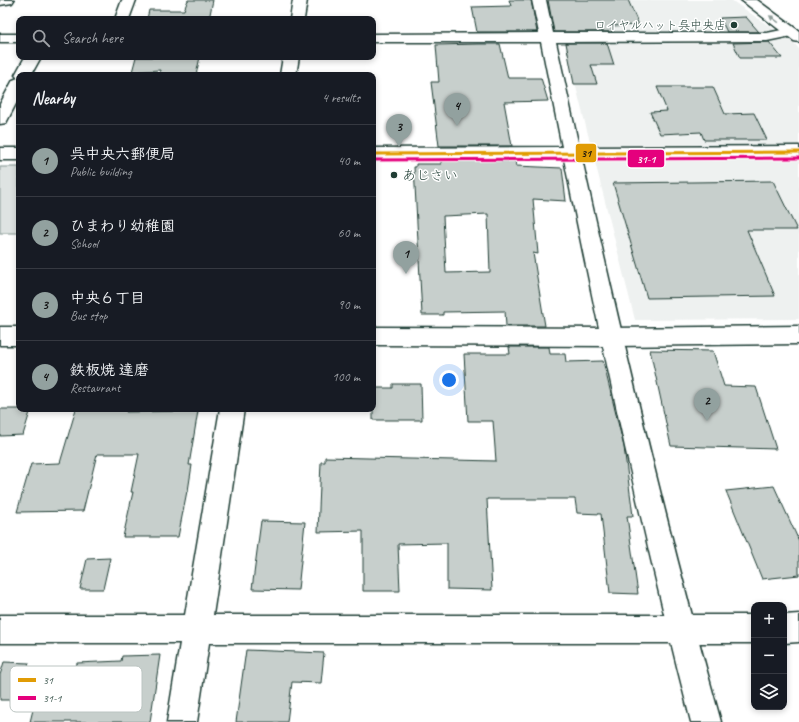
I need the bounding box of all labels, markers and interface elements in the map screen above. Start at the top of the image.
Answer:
one-way arrow [768,15,779,23]
search box [16,16,376,60]
place label: ロイヤルハット呉中央店 [594,17,726,33]
marker: ロイヤルハット呉中央店 [729,20,739,30]
icon: search [30,27,52,49]
text: Search here [62,29,123,48]
text: Nearby [32,88,75,109]
text: 4 results [322,90,360,106]
pin: 4 [444,93,470,126]
pin: 3 [386,114,412,147]
line badge: 31 [575,143,597,163]
text: 呉中央六郵便局 [70,145,175,164]
text: 31 [581,146,592,160]
line badge: 31-1 [627,149,665,168]
text: 31-1 [637,152,656,166]
text: 1 [42,153,48,169]
text: 40 m [338,153,360,169]
text: Public building [70,164,132,180]
place label: あじさい [402,167,458,184]
marker: あじさい [389,170,399,180]
text: ひまわり幼稚園 [70,217,175,236]
text: 2 [42,225,48,241]
text: 60 m [338,225,360,241]
text: School [70,236,98,252]
pin: 1 [393,241,419,274]
text: 中央６丁目 [70,289,145,308]
text: 3 [42,297,48,313]
text: 90 m [338,297,360,313]
text: Bus stop [70,308,107,324]
text: 鉄板焼 達磨 [70,361,149,380]
text: 4 [42,369,48,385]
text: 100 m [332,369,360,385]
your location [439,370,459,390]
text: Restaurant [70,380,120,396]
pin: 2 [694,388,720,421]
map controls [751,602,787,710]
button: + [751,602,787,638]
button: − [751,638,787,674]
legend [10,666,142,712]
text: 31 [43,673,54,687]
button: layers [751,674,787,710]
text: 31-1 [43,691,62,705]

